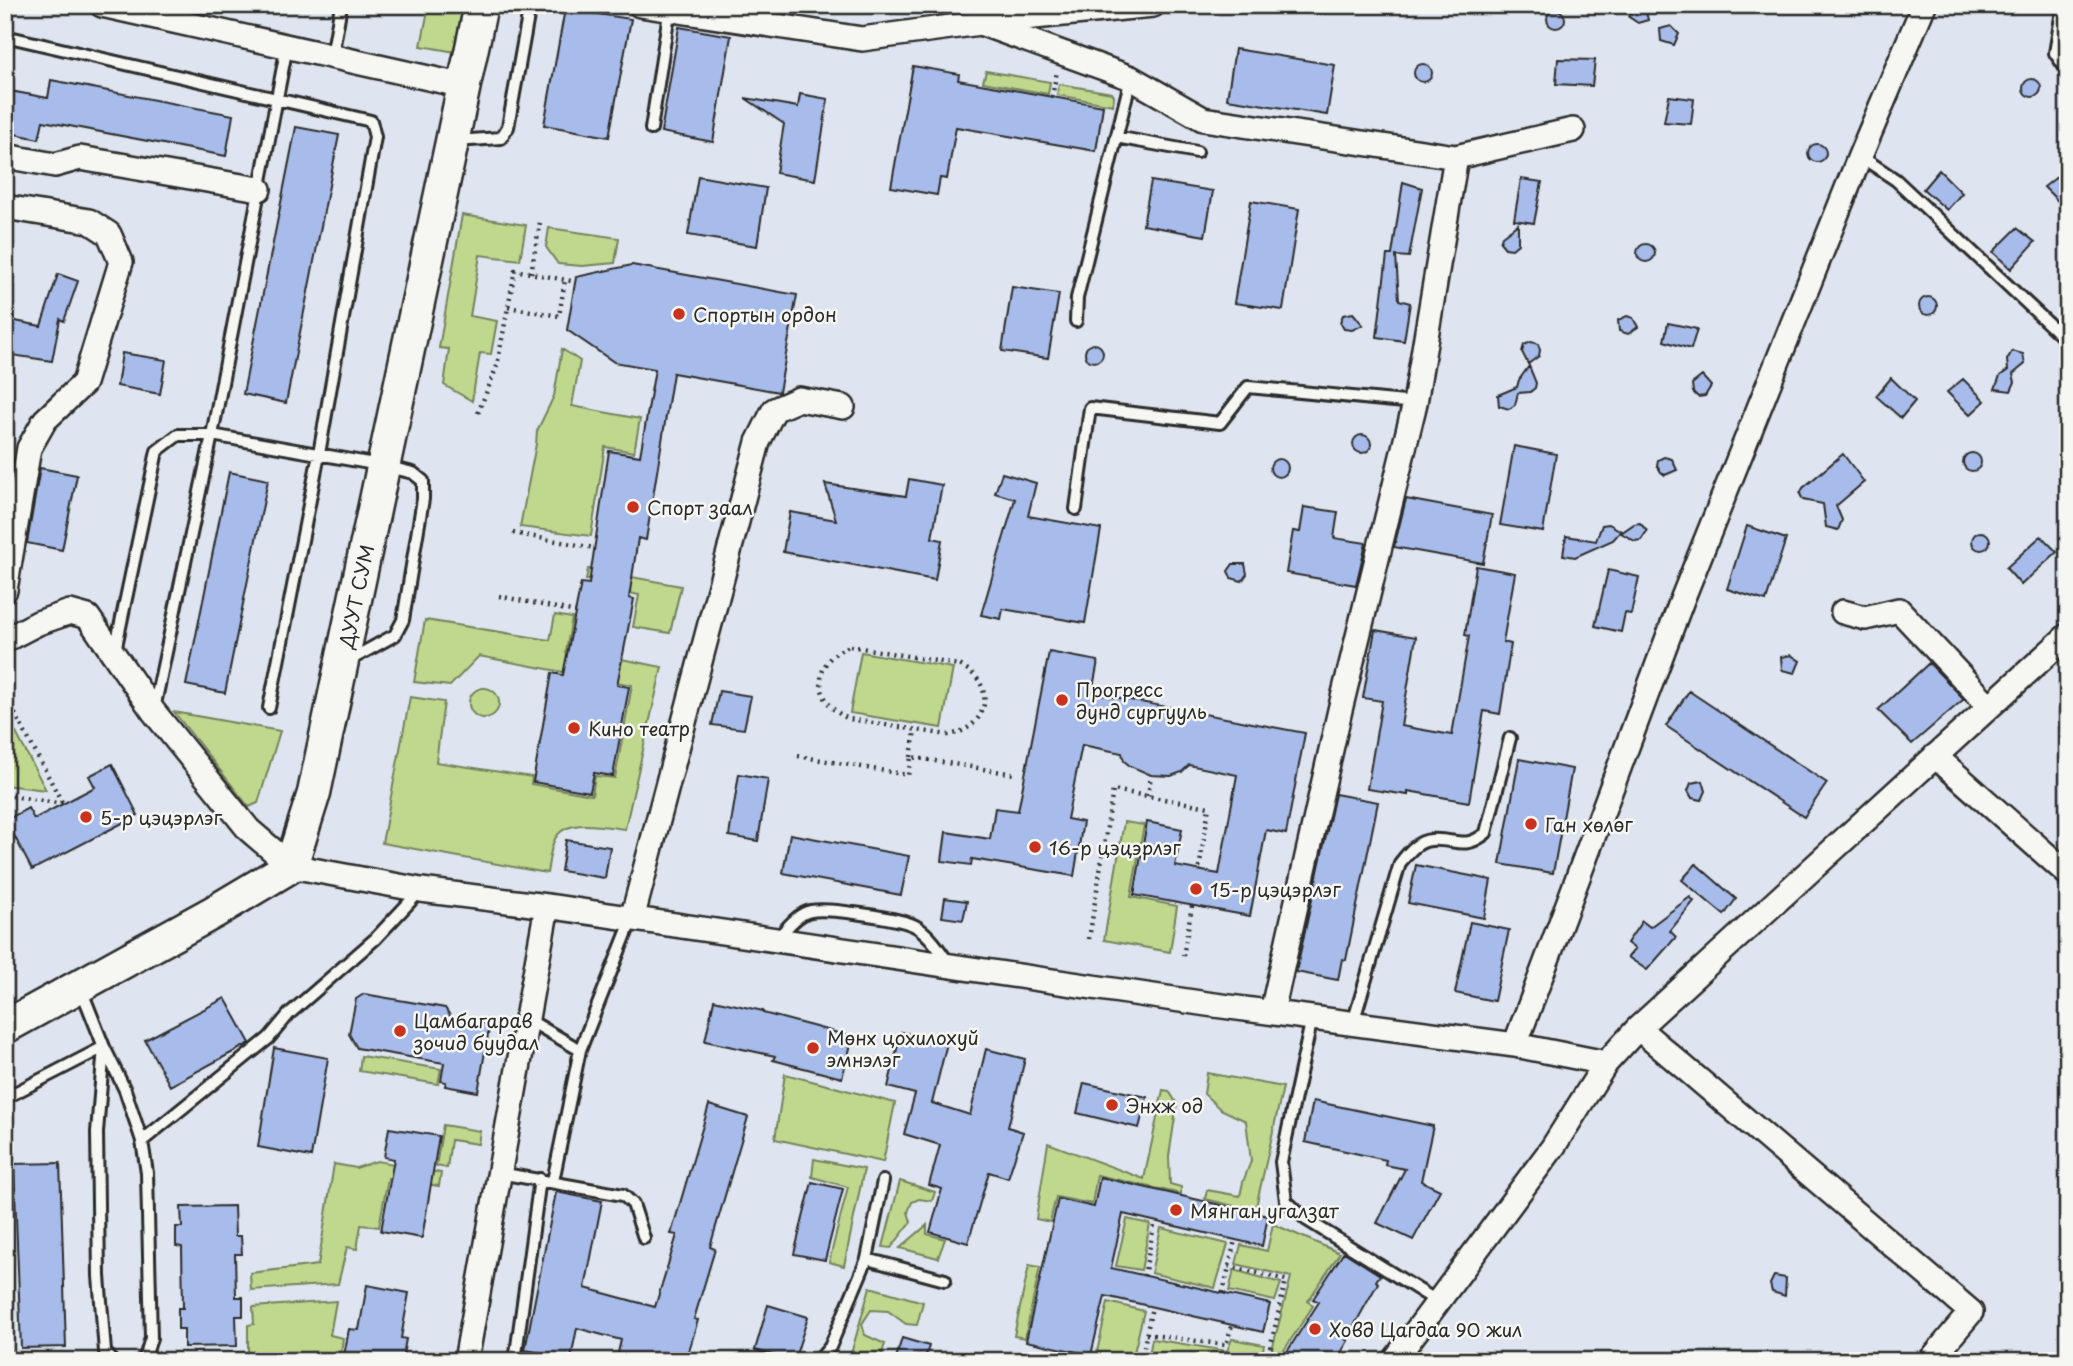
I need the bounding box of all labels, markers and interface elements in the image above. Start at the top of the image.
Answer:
place label: Спортын ордон [693,300,837,328]
marker: Спортын ордон [671,306,687,322]
place label: Спорт заал [647,493,753,521]
marker: Спорт заал [625,499,641,515]
street label: ДУУТ СУМ [331,542,380,651]
place label: Прогресс дунд сургууль [1076,675,1207,725]
marker: Прогресс дунд сургууль [1054,692,1070,708]
place label: Кино театр [588,714,690,742]
marker: Кино театр [566,720,582,736]
place label: 5-р цэцэрлэг [100,803,223,831]
marker: 5-р цэцэрлэг [78,809,94,825]
place label: Ган хөлөг [1545,810,1633,838]
marker: Ган хөлөг [1523,816,1539,832]
place label: 16-р цэцэрлэг [1049,833,1181,861]
marker: 16-р цэцэрлэг [1027,839,1043,855]
place label: 15-р цэцэрлэг [1210,875,1341,903]
marker: 15-р цэцэрлэг [1188,881,1204,897]
place label: Цамбагарав зочид буудал [413,1006,539,1056]
marker: Цамбагарав зочид буудал [392,1023,408,1039]
place label: Мөнх цохилохуй эмнэлэг [827,1023,979,1073]
marker: Мөнх цохилохуй эмнэлэг [805,1040,821,1056]
place label: Энхж од [1126,1091,1203,1119]
marker: Энхж од [1104,1097,1120,1113]
place label: Мянган угалзат [1190,1196,1339,1224]
marker: Мянган угалзат [1168,1202,1184,1218]
place label: Ховд Цагдаа 90 жил [1329,1315,1522,1343]
marker: Ховд Цагдаа 90 жил [1307,1321,1323,1337]

